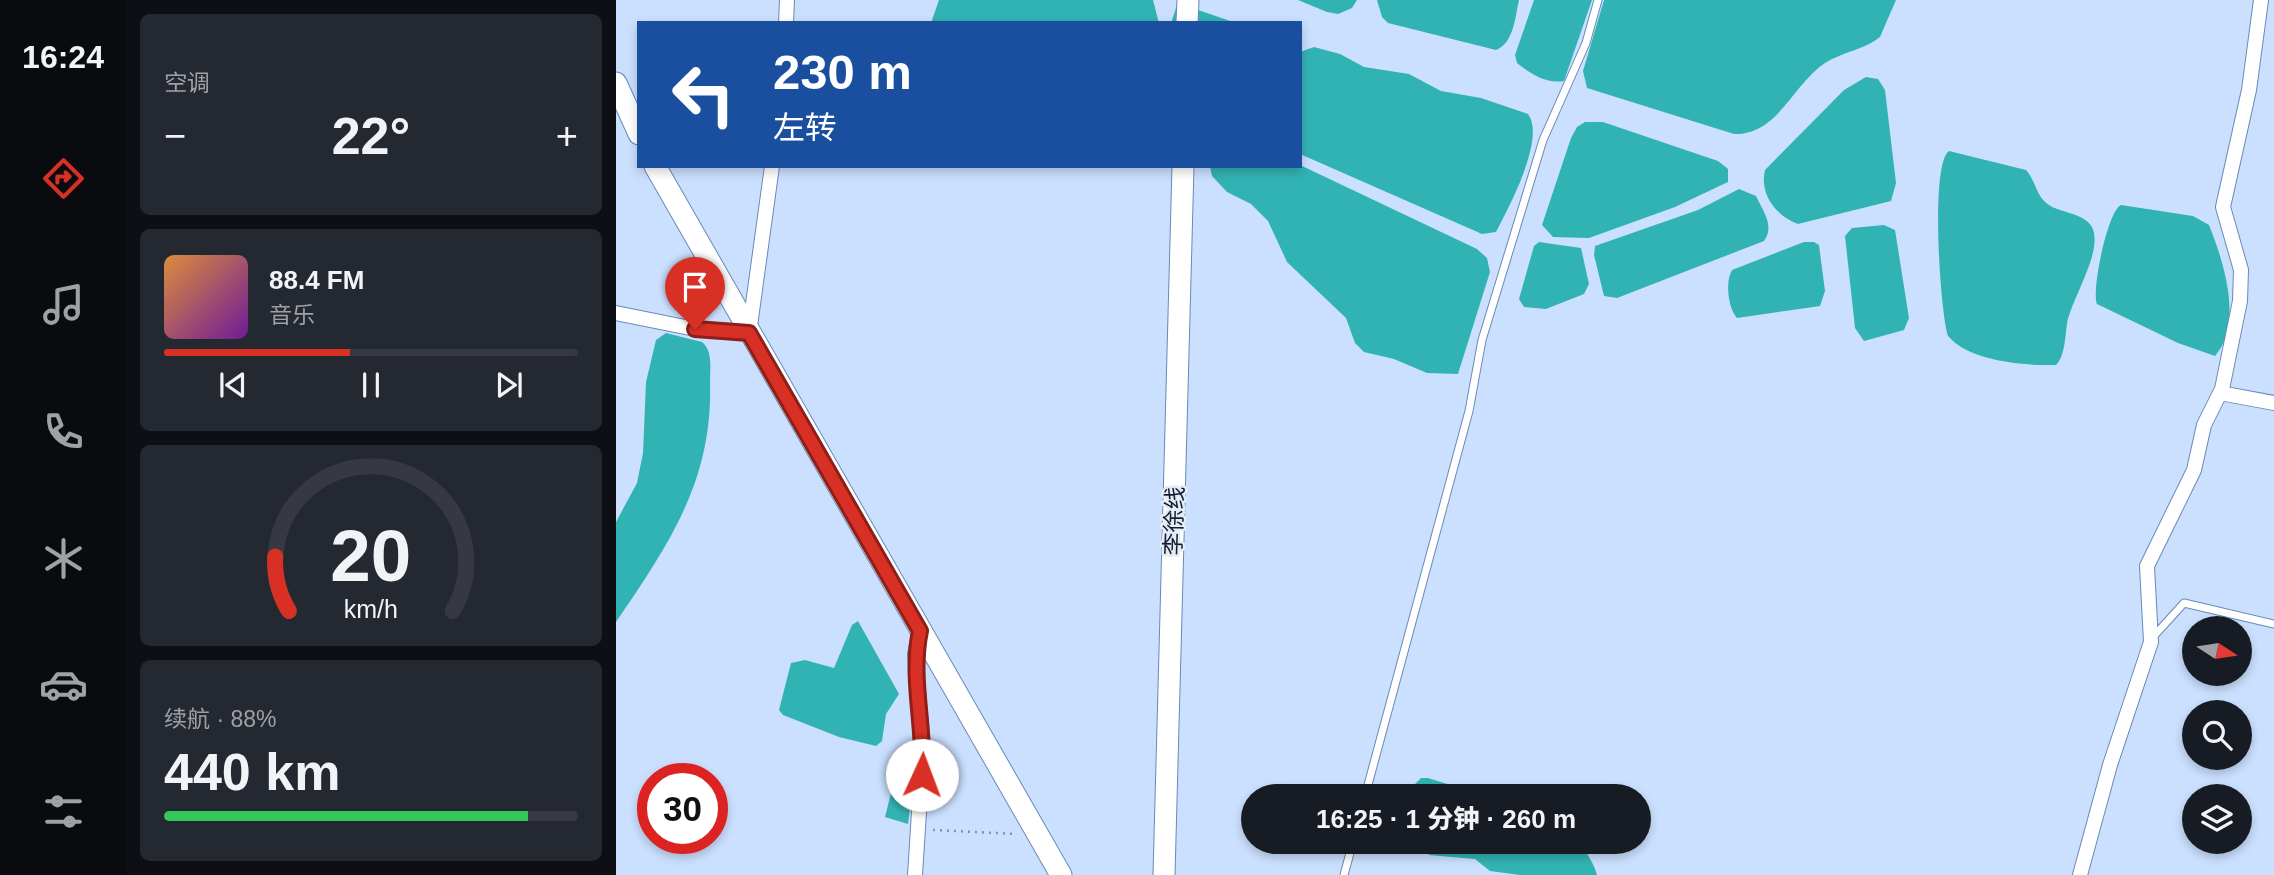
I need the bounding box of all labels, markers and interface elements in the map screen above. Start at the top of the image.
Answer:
text: 16:24 [22,39,104,75]
text: 230 m [773,45,912,99]
icon: left [658,49,749,140]
text: 空调 [164,70,210,96]
text: 22° [332,107,410,165]
text: 左转 [773,110,837,146]
text: − [164,115,186,157]
text: + [556,115,578,157]
icon: directions [39,154,88,203]
pin [665,257,725,329]
text: 88.4 FM [269,265,364,295]
icon: arrive [676,268,714,306]
icon: music [39,280,88,329]
text: 音乐 [269,302,315,328]
icon: previous [214,366,252,404]
icon: pause [352,366,390,404]
icon: next [490,366,528,404]
icon: phone [39,407,88,456]
street label: 李徐线 [1160,486,1188,556]
text: 20 [331,516,411,597]
icon: climate [39,534,88,583]
text: km/h [344,595,398,623]
north arrow [2182,616,2252,686]
map controls [2182,616,2252,854]
icon: car [39,660,88,709]
button: search [2182,700,2252,770]
text: 续航 · 88% [164,706,276,732]
position arrow [885,738,959,812]
text: 440 km [164,743,340,801]
speed limit sign: 30 [637,763,728,854]
button: layers [2182,784,2252,854]
icon: filters [39,787,88,836]
text: 16:25 · 1 分钟 · 260 m [1316,804,1576,834]

